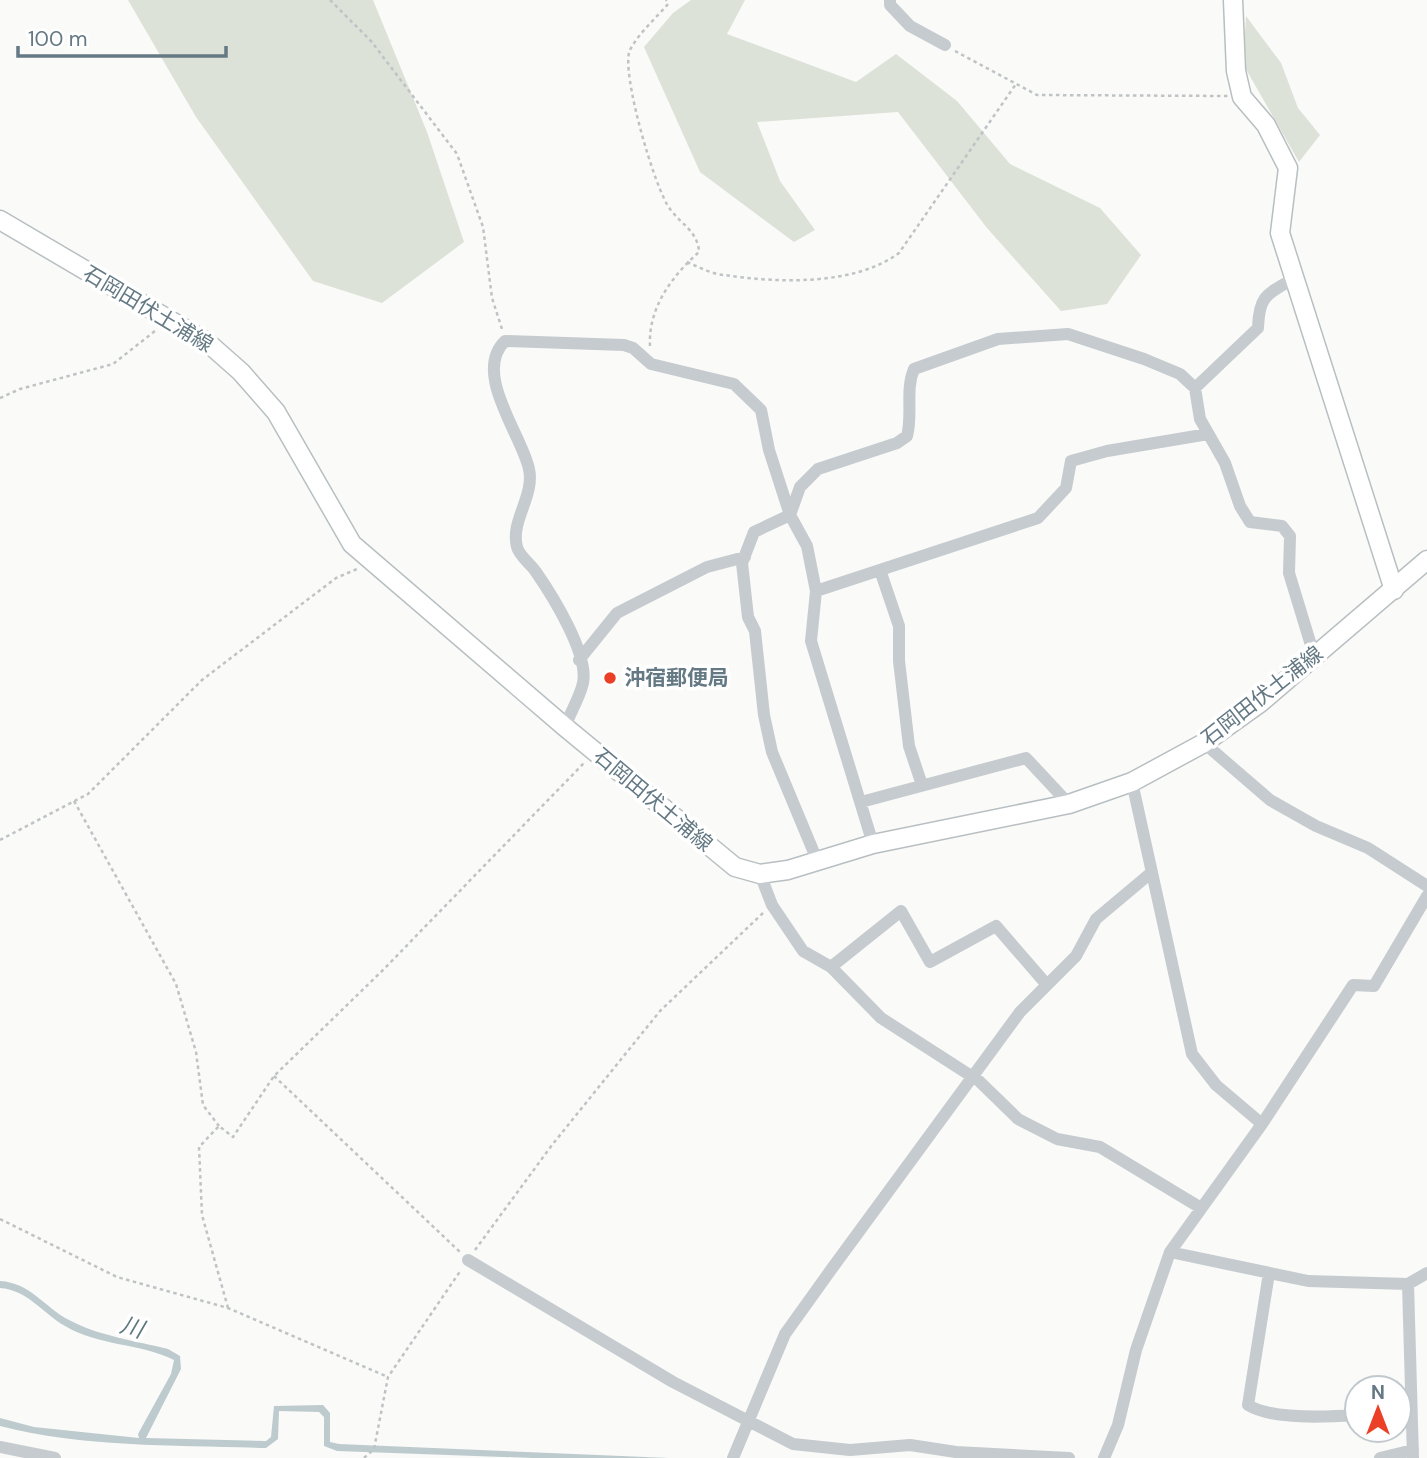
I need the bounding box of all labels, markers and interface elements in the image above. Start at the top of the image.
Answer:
scale bar [18,14,226,58]
text: 100 m [28,25,88,53]
street label: 石岡田伏土浦線 [78,259,218,359]
street label: 石岡田伏土浦線 [1195,640,1329,752]
place label: 沖宿郵便局 [624,664,729,692]
marker: 沖宿郵便局 [602,670,618,686]
street label: 石岡田伏土浦線 [588,742,718,858]
water label: 川 [117,1309,150,1345]
north arrow [1343,1374,1413,1444]
text: N [1371,1380,1385,1405]

